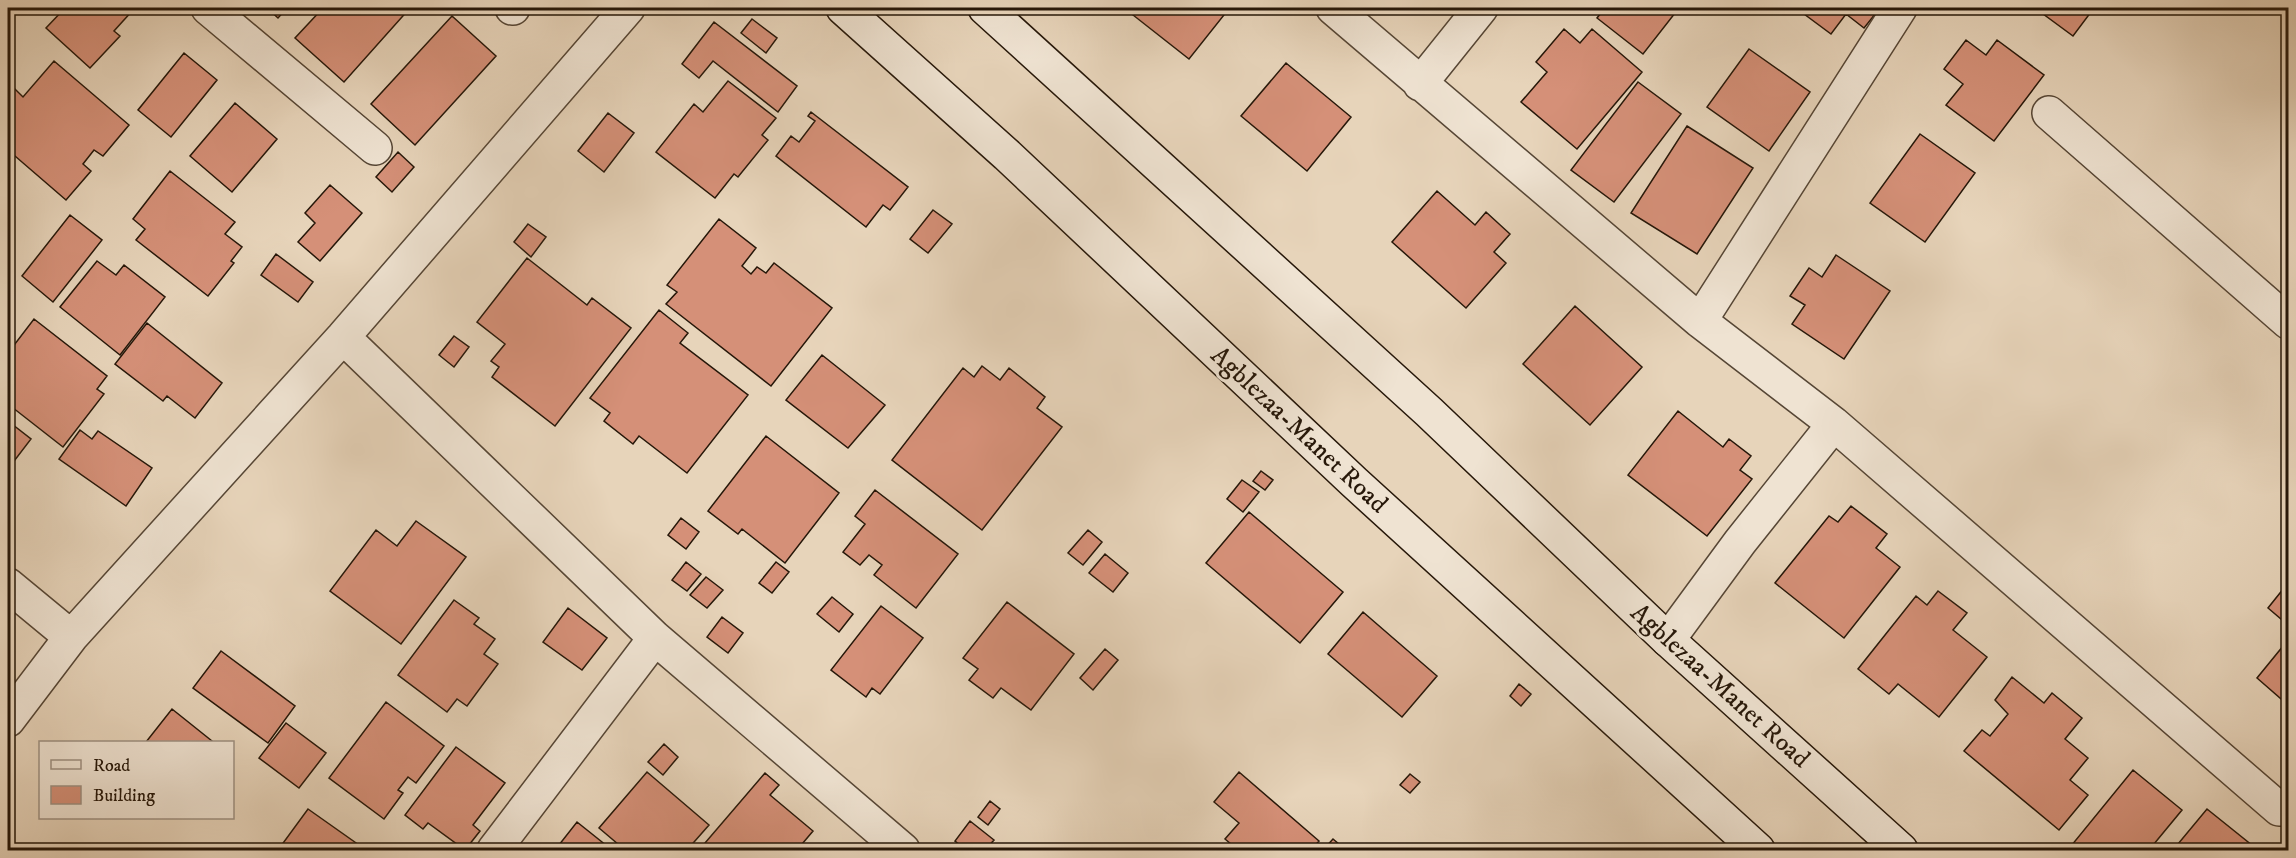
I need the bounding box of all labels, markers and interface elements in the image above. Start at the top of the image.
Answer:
street label: Agblezaa-Manet Road [1203,339,1395,521]
street label: Agblezaa-Manet Road [1623,597,1817,775]
legend [39,741,234,819]
text: Road [93,755,130,777]
text: Building [93,785,155,807]

